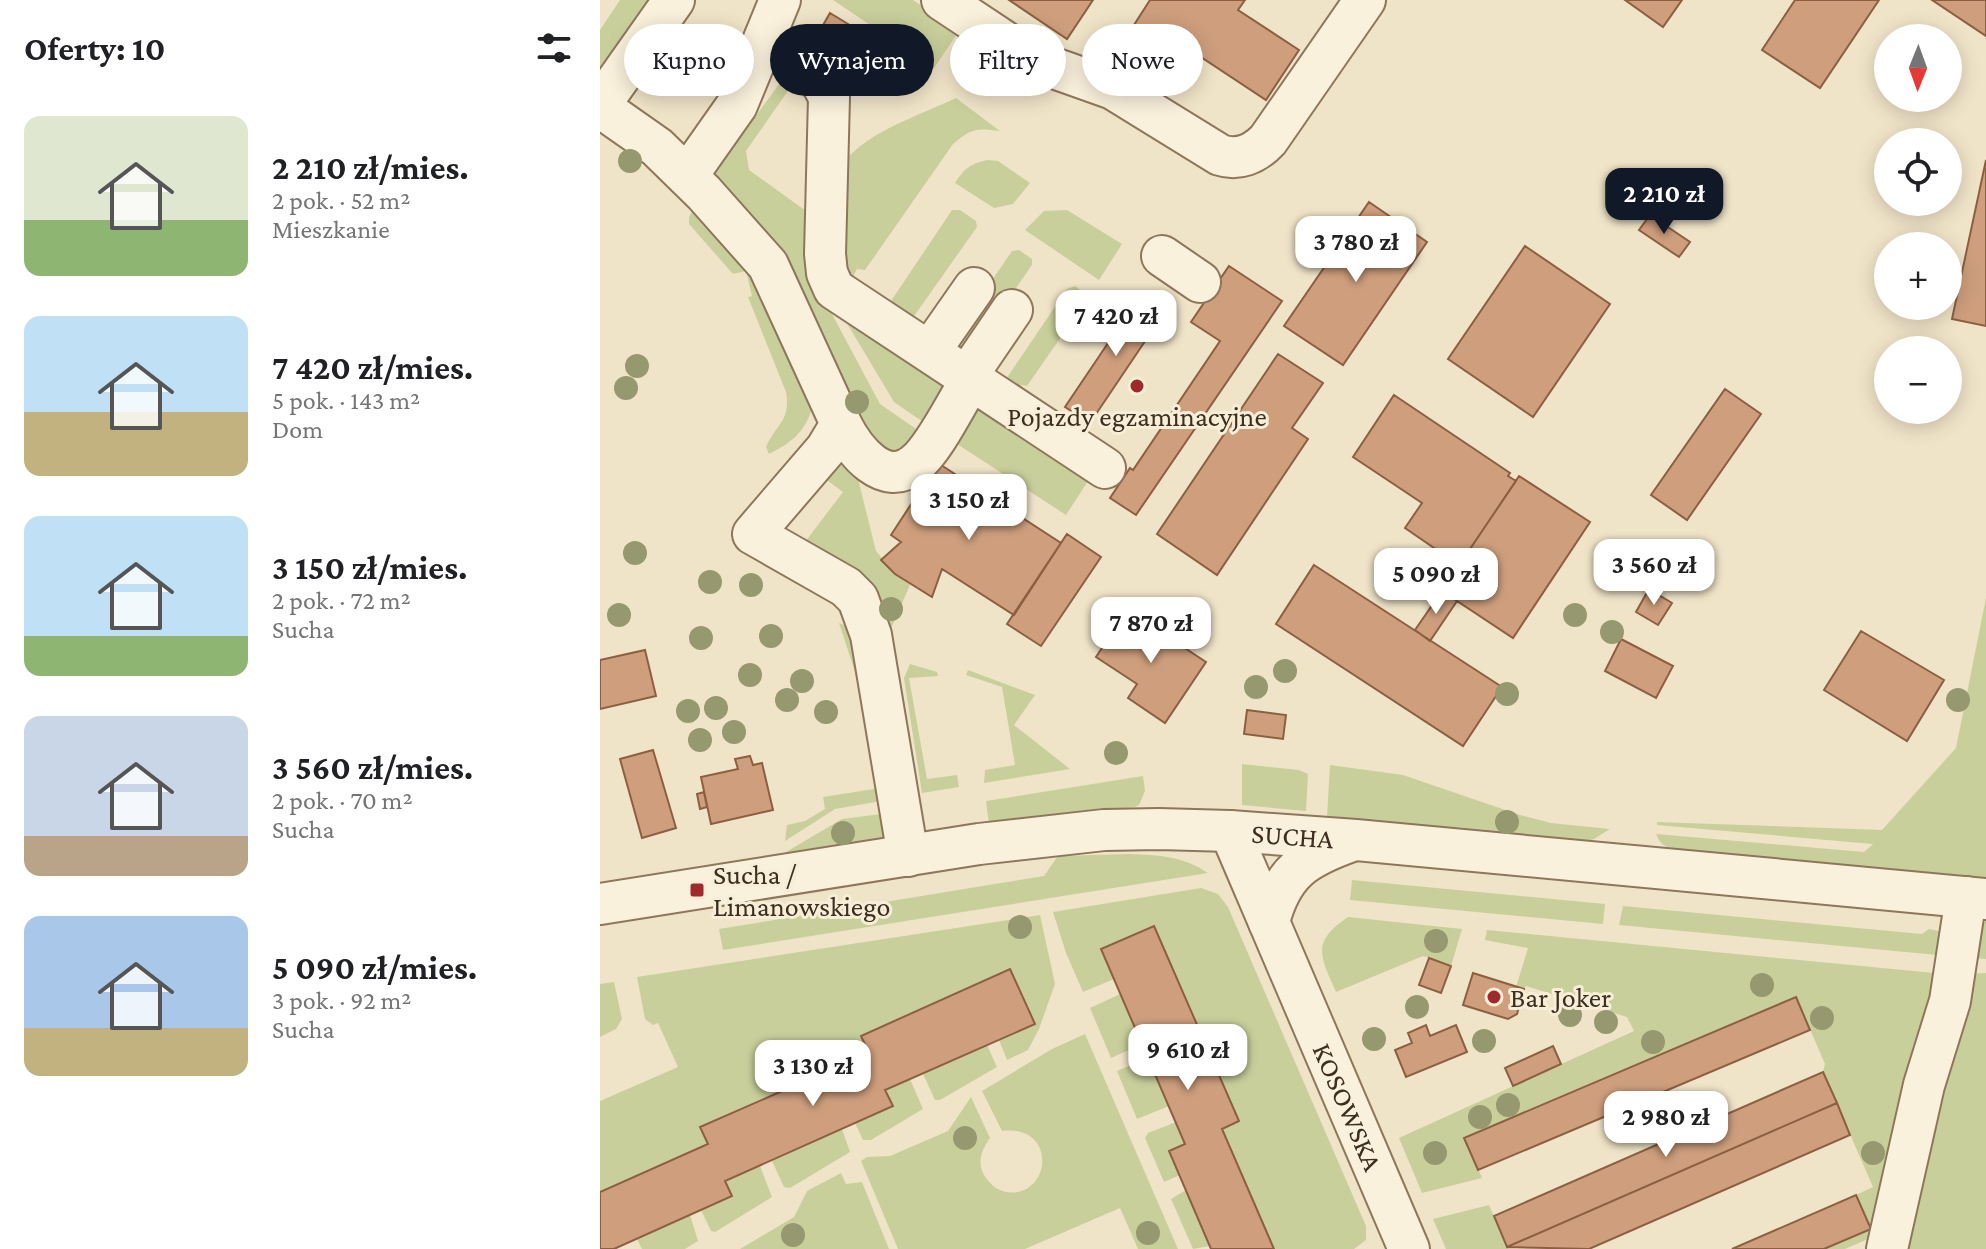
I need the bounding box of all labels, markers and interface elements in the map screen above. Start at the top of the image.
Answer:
chip: Kupno [624,24,754,96]
chip: Wynajem [770,24,934,96]
chip: Filtry [950,24,1066,96]
chip: Nowe [1082,24,1203,96]
north arrow [1874,24,1962,112]
map controls [1874,24,1962,424]
icon: filters [532,26,576,70]
text: Oferty: 10 [24,30,165,67]
button: locate [1874,128,1962,216]
icon: home [88,148,184,244]
text: 2 210 zł/mies. [272,149,469,186]
pin: 2 210 zł [1581,168,1747,236]
text: 2 210 zł [1623,179,1705,208]
text: 2 pok. · 52 m² [272,186,410,215]
text: Mieszkanie [272,215,390,244]
pin: 3 780 zł [1273,216,1439,284]
text: 3 780 zł [1313,227,1399,256]
button: + [1874,232,1962,320]
pin: 7 420 zł [1033,290,1199,358]
text: 7 420 zł [1074,301,1158,330]
button: − [1874,336,1962,424]
icon: home [88,348,184,444]
text: 7 420 zł/mies. [272,349,473,386]
marker: Pojazdy egzaminacyjne [1128,377,1146,395]
text: 5 pok. · 143 m² [272,386,420,415]
place label: Pojazdy egzaminacyjne [1007,401,1267,432]
text: Dom [272,415,323,444]
pin: 3 150 zł [886,474,1052,542]
text: 3 150 zł [929,485,1009,514]
pin: 3 560 zł [1571,539,1737,607]
icon: home [88,548,184,644]
pin: 5 090 zł [1353,548,1519,616]
text: 3 150 zł/mies. [272,549,467,586]
text: 3 560 zł [1612,550,1696,579]
text: 5 090 zł [1392,559,1480,588]
text: 2 pok. · 72 m² [272,586,411,615]
pin: 7 870 zł [1068,597,1234,665]
text: 7 870 zł [1109,608,1193,637]
text: Sucha [272,615,335,644]
icon: home [88,748,184,844]
text: 3 560 zł/mies. [272,749,473,786]
text: 2 pok. · 70 m² [272,786,413,815]
text: Sucha [272,815,335,844]
street label: SUCHA [1250,818,1334,854]
place label: Sucha / Limanowskiego [713,859,890,922]
marker: Sucha / Limanowskiego [688,881,706,899]
icon: home [88,948,184,1044]
text: 5 090 zł/mies. [272,949,477,986]
place label: Bar Joker [1510,982,1611,1013]
text: 3 pok. · 92 m² [272,986,412,1015]
marker: Bar Joker [1485,988,1503,1006]
text: Sucha [272,1015,335,1044]
pin: 9 610 zł [1105,1024,1271,1092]
text: 9 610 zł [1146,1035,1230,1064]
street label: KOSOWSKA [1307,1038,1389,1176]
pin: 3 130 zł [730,1040,896,1108]
text: 3 130 zł [773,1051,853,1080]
pin: 2 980 zł [1583,1091,1749,1159]
text: 2 980 zł [1622,1102,1710,1131]

